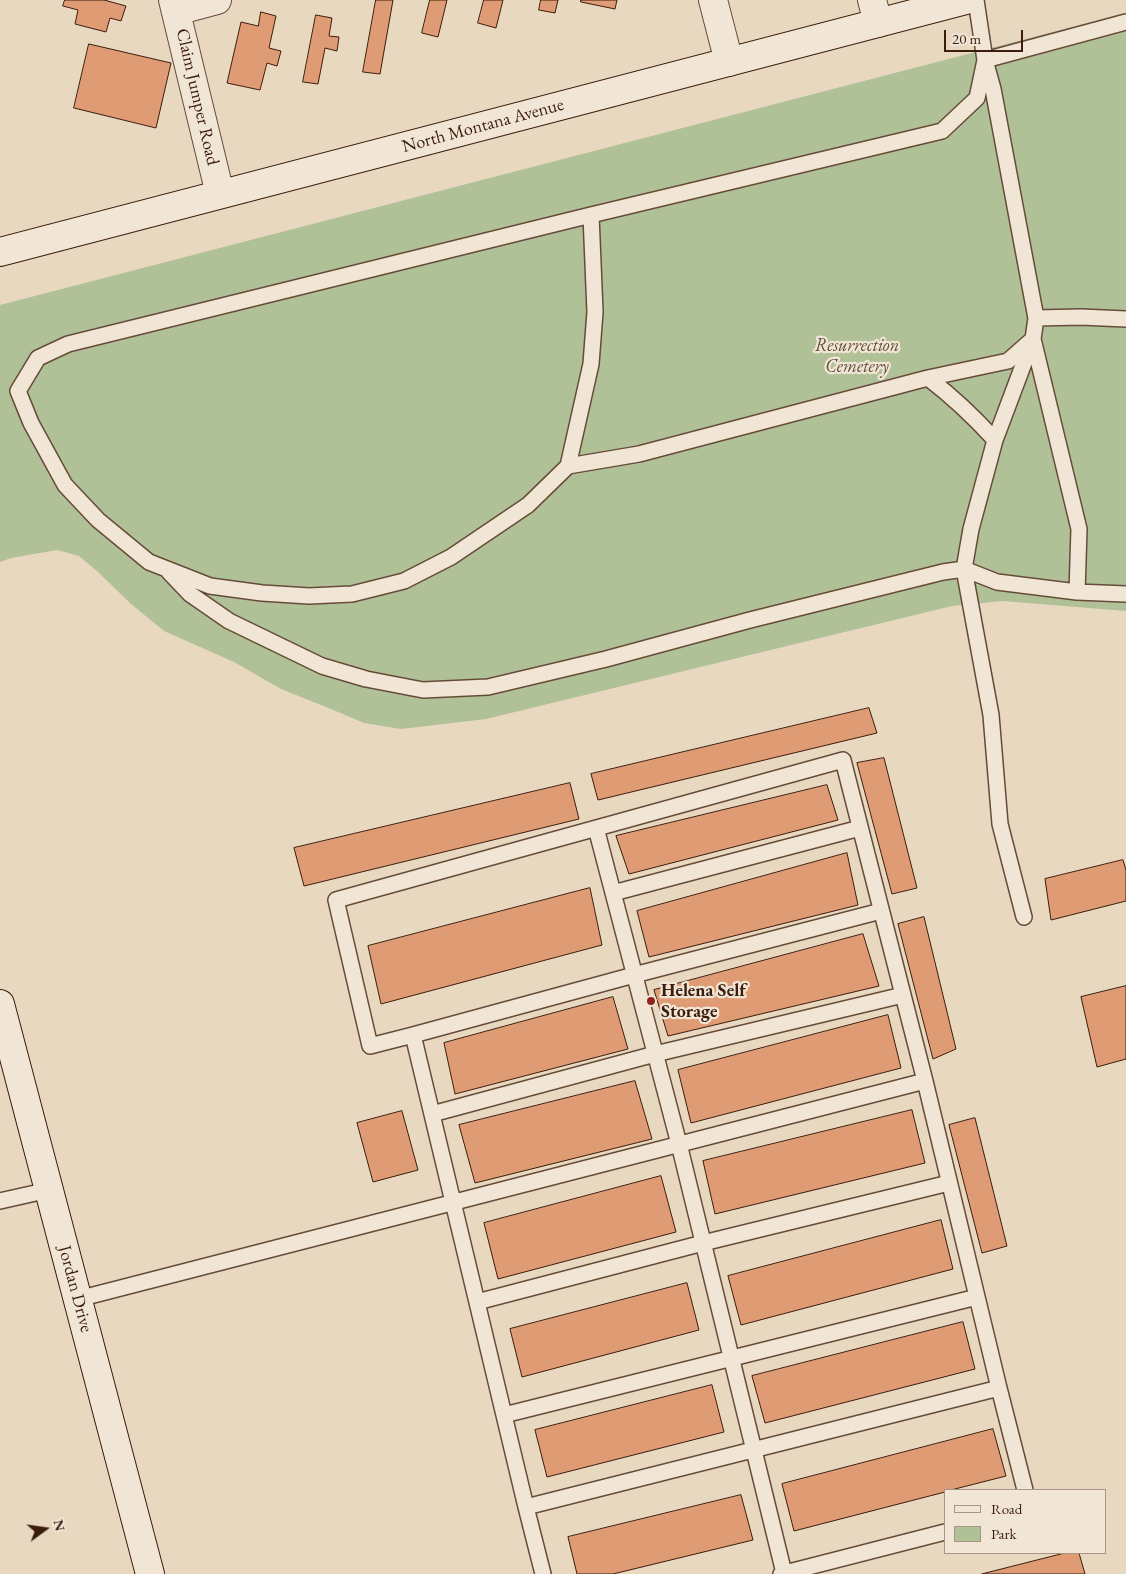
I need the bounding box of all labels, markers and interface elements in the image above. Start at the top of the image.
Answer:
scale bar [946,20,1025,52]
street label: Claim Jumper Road [171,27,223,167]
text: 20 m [952,29,981,48]
street label: North Montana Avenue [400,94,566,158]
park label: Resurrection Cemetery [815,335,899,378]
place label: Helena Self Storage [661,980,746,1022]
marker: Helena Self Storage [645,995,657,1007]
street label: Jordan Drive [53,1243,97,1335]
legend [944,1489,1106,1554]
text: Road [991,1499,1022,1518]
north arrow [20,1504,70,1554]
text: N [49,1518,70,1533]
text: Park [991,1524,1017,1543]

